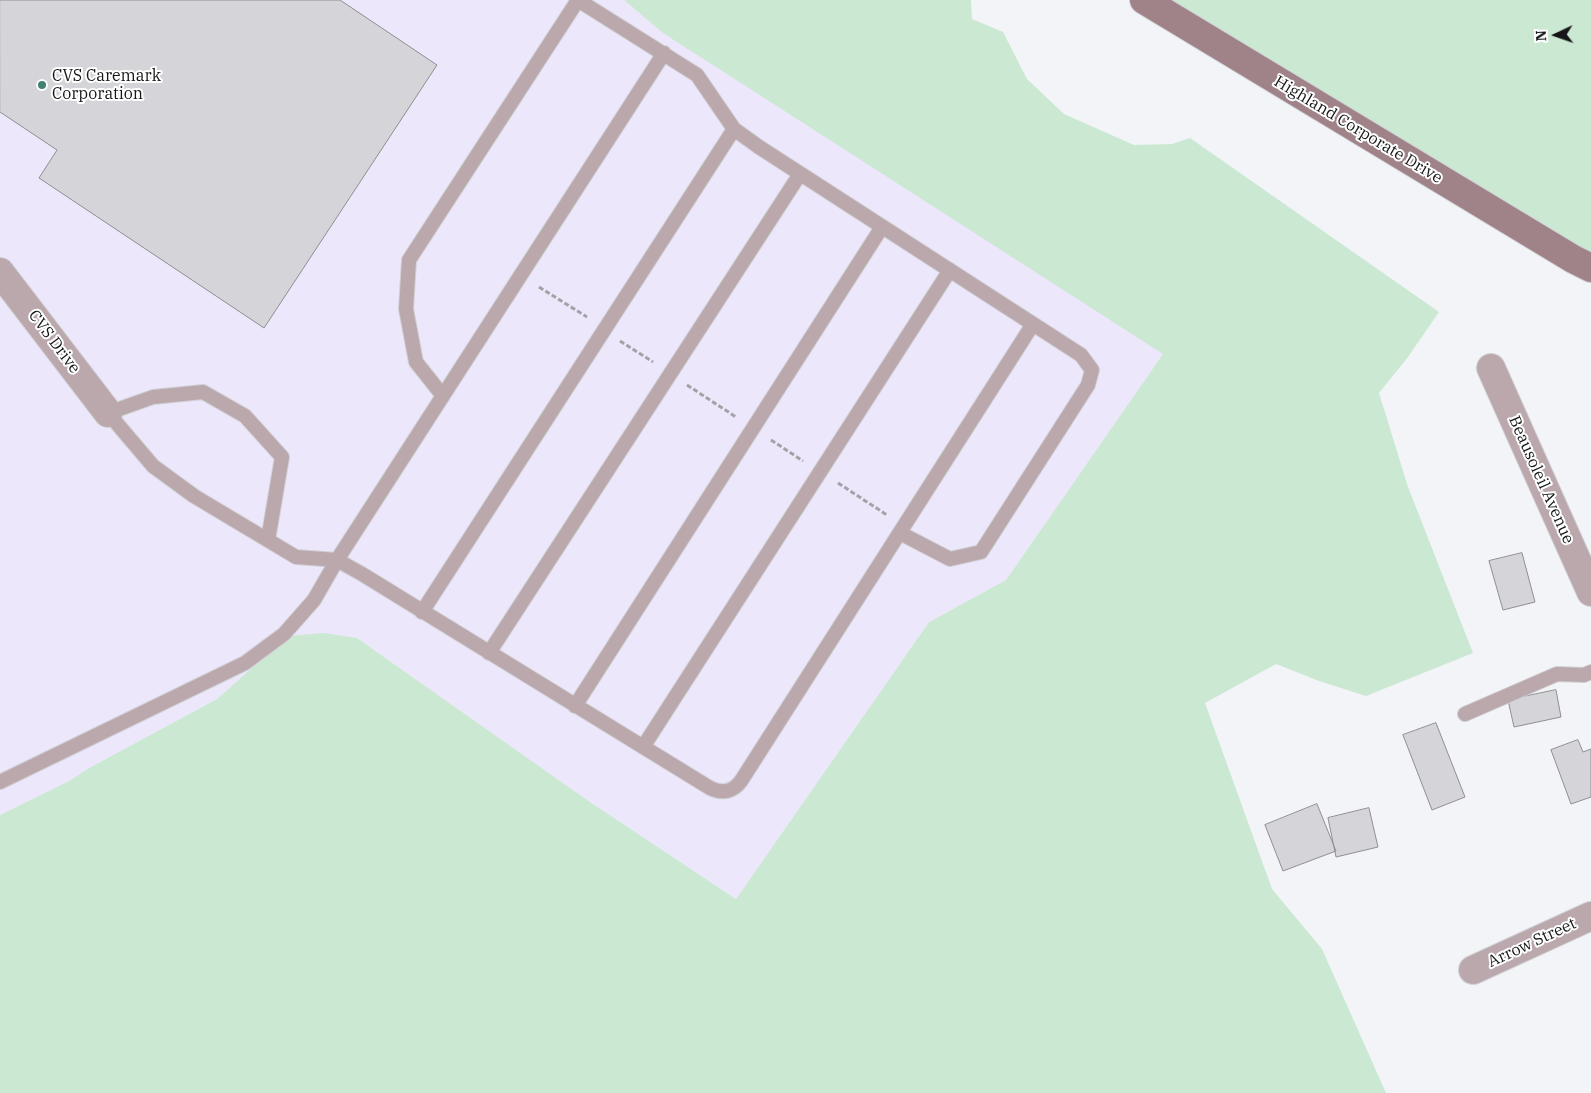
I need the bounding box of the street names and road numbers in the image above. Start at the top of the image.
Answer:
street label: Highland Corporate Drive [1270,72,1446,188]
street label: CVS Drive [24,307,84,377]
street label: Beausoleil Avenue [1504,413,1578,547]
street label: Arrow Street [1485,914,1579,972]

